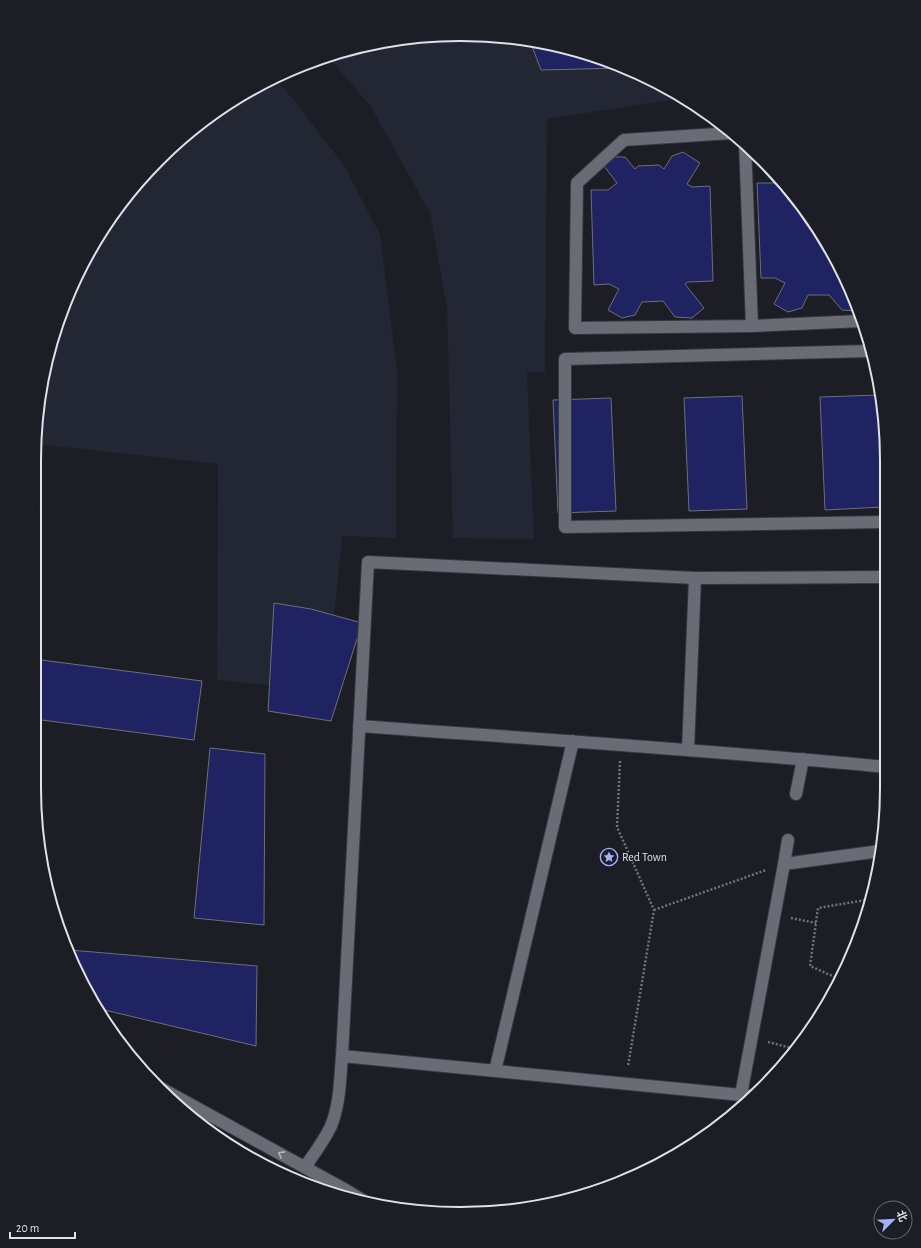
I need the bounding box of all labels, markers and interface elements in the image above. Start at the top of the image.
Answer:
place icon: Red Town [599,847,619,867]
place label: Red Town [622,851,667,863]
one-way arrow [278,1152,285,1159]
north arrow [873,1200,913,1240]
text: 北 [894,1209,909,1223]
scale bar [10,1214,75,1240]
text: 20 m [16,1222,39,1234]

